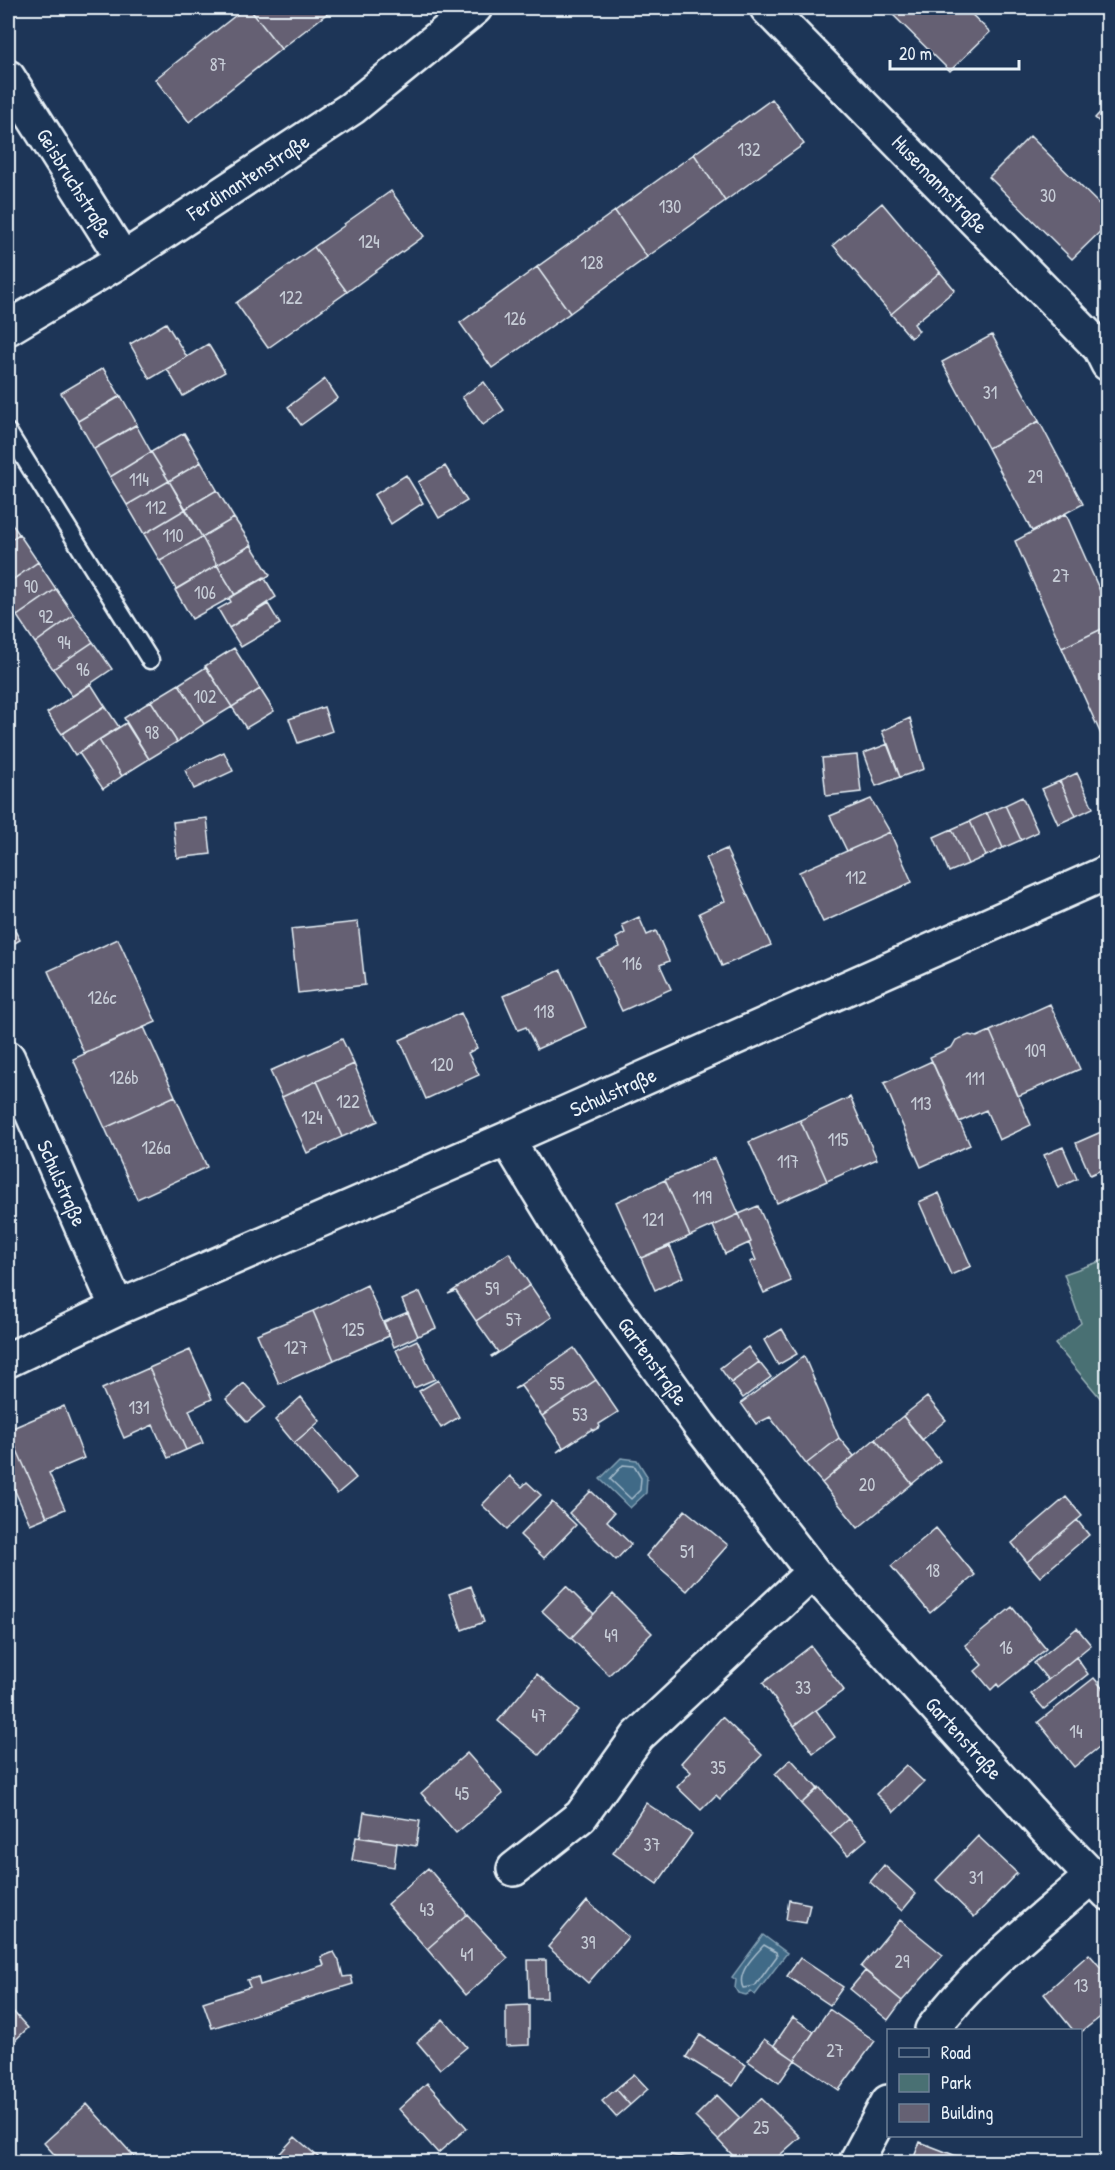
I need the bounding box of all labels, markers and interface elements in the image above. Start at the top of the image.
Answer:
scale bar [890,33,1019,71]
text: 20 m [899,41,932,66]
house number: 87 [210,52,226,77]
street label: Geisbruchstraße [30,123,120,243]
street label: Ferdinantenstraße [180,127,315,228]
street label: Husemannstraße [885,128,995,240]
house number: 132 [737,137,761,162]
house number: 30 [1040,183,1056,208]
house number: 130 [659,194,681,219]
house number: 124 [358,229,380,254]
house number: 128 [581,250,604,275]
house number: 122 [279,285,303,310]
house number: 126 [504,306,526,331]
house number: 31 [983,380,997,405]
house number: 29 [1027,464,1043,489]
house number: 114 [129,467,149,492]
house number: 112 [145,495,167,520]
house number: 110 [162,523,184,548]
house number: 27 [1052,563,1070,588]
house number: 90 [24,574,38,599]
house number: 106 [194,580,216,605]
house number: 92 [38,604,54,629]
house number: 94 [57,630,71,655]
house number: 96 [76,657,90,682]
house number: 102 [193,684,217,709]
house number: 98 [145,720,159,745]
house number: 112 [845,865,867,890]
house number: 116 [622,951,642,976]
house number: 126c [87,985,117,1010]
house number: 118 [534,999,555,1024]
house number: 109 [1024,1038,1046,1063]
house number: 120 [430,1052,454,1077]
street label: Schulstraße [565,1060,661,1124]
house number: 126b [109,1065,139,1090]
house number: 111 [965,1066,985,1091]
house number: 122 [336,1089,360,1114]
house number: 113 [910,1091,932,1116]
house number: 124 [301,1105,323,1130]
house number: 115 [828,1127,849,1152]
street label: Schulstraße [30,1135,94,1231]
house number: 126a [141,1135,171,1160]
house number: 117 [777,1149,799,1174]
house number: 119 [692,1185,712,1210]
house number: 121 [642,1207,664,1232]
house number: 59 [485,1276,499,1301]
house number: 57 [506,1307,522,1332]
street label: Gartenstraße [611,1311,695,1411]
house number: 125 [342,1317,365,1342]
house number: 127 [284,1335,308,1360]
house number: 55 [549,1371,565,1396]
house number: 131 [128,1395,150,1420]
house number: 53 [572,1402,588,1427]
house number: 20 [859,1472,875,1497]
house number: 51 [680,1539,694,1564]
house number: 18 [926,1558,940,1583]
house number: 49 [604,1623,618,1648]
house number: 16 [999,1635,1013,1660]
house number: 33 [795,1675,811,1700]
street label: Gartenstraße [919,1690,1009,1786]
house number: 47 [531,1703,547,1728]
house number: 14 [1069,1719,1083,1744]
house number: 35 [710,1755,726,1780]
house number: 45 [455,1781,470,1806]
house number: 37 [644,1832,661,1857]
house number: 31 [969,1865,983,1890]
house number: 43 [420,1897,434,1922]
house number: 39 [581,1930,596,1955]
house number: 41 [460,1942,474,1967]
house number: 29 [894,1949,910,1974]
house number: 13 [1074,1973,1088,1998]
legend [887,2029,1082,2137]
house number: 27 [826,2038,844,2063]
text: Road [941,2040,971,2065]
text: Park [941,2070,972,2095]
text: Building [941,2100,993,2125]
house number: 25 [753,2115,769,2140]

